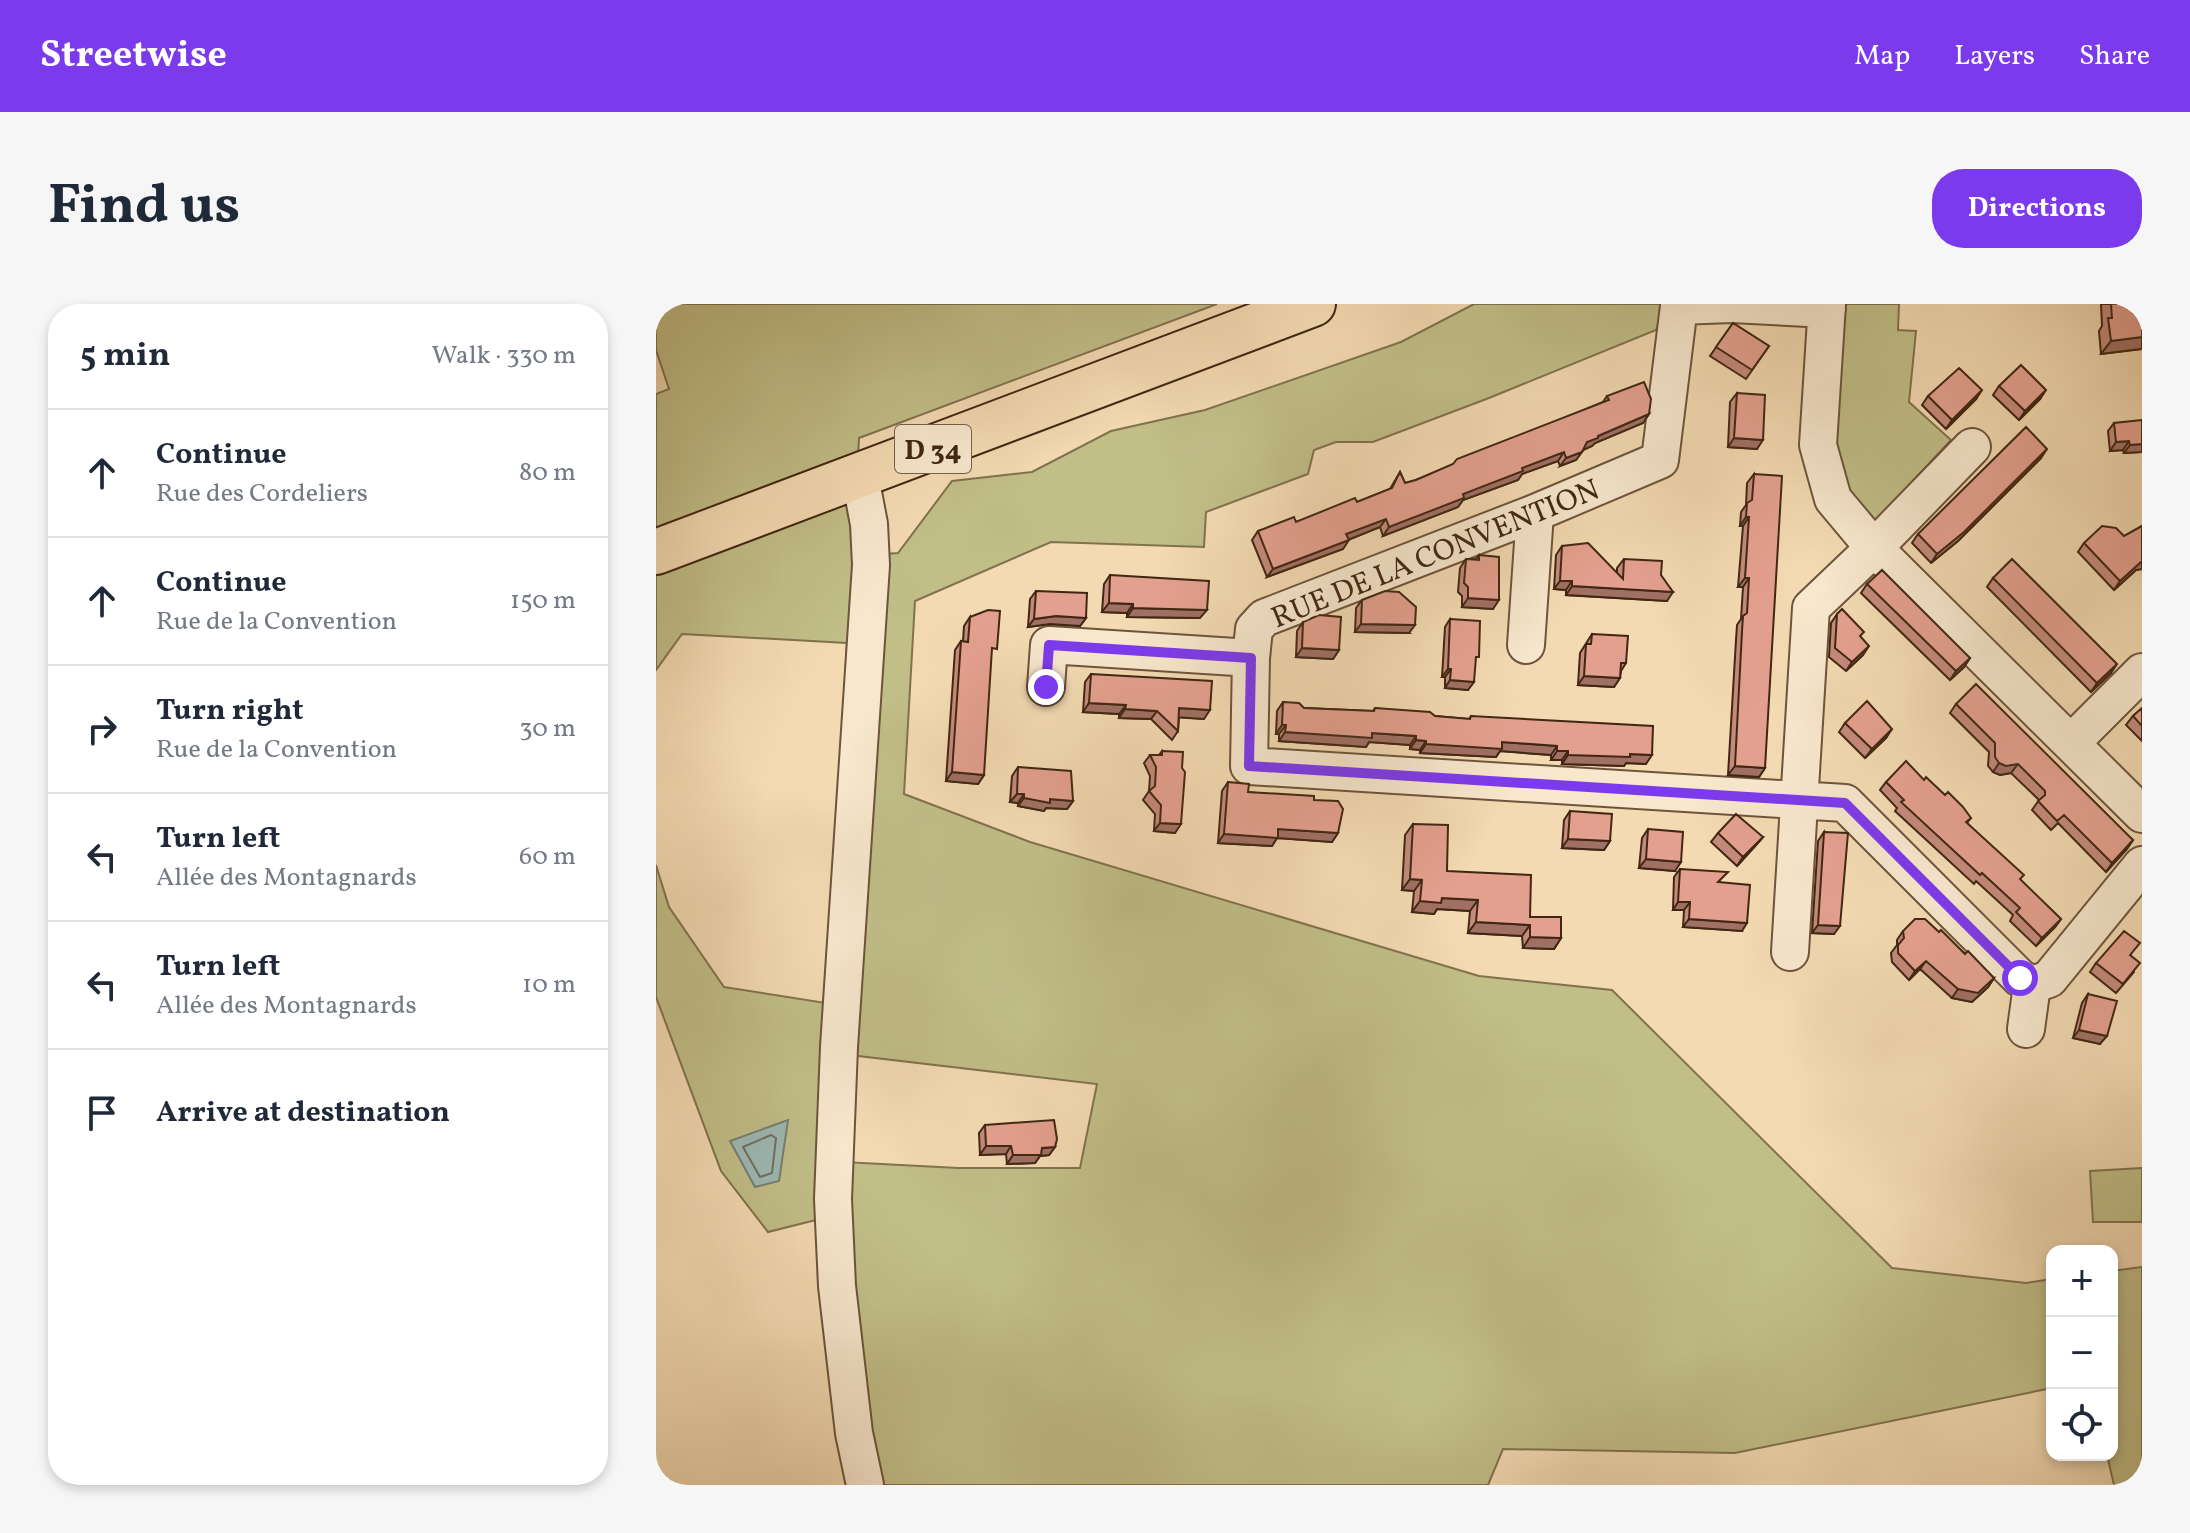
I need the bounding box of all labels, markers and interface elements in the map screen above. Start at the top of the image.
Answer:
text: Streetwise [40,30,227,83]
text: Map [1854,37,1910,76]
text: Layers [1954,37,2035,76]
text: Share [2079,37,2150,76]
text: Find us [48,169,240,247]
button: Directions [1932,169,2142,248]
text: 5 min [80,333,170,380]
text: Walk · 330 m [432,338,576,374]
road number: D 34 [895,425,971,473]
text: Continue [156,434,287,476]
icon: ahead [80,451,124,495]
text: 80 m [519,455,576,491]
street label: RUE DE LA CONVENTION [1265,470,1606,640]
text: Rue des Cordeliers [156,476,368,512]
text: Continue [156,562,287,604]
icon: ahead [80,579,124,623]
text: 150 m [510,583,576,619]
text: Rue de la Convention [156,604,397,640]
route end [1028,669,1064,705]
text: Turn right [156,690,304,732]
icon: right [80,707,124,751]
text: 30 m [519,711,576,747]
text: Rue de la Convention [156,732,397,768]
text: Turn left [156,818,280,860]
icon: left [80,835,124,879]
text: 60 m [519,839,576,875]
text: Allée des Montagnards [156,860,417,896]
text: Turn left [156,946,280,988]
route start [2002,960,2038,996]
icon: left [80,963,124,1007]
text: 10 m [522,967,576,1003]
text: Allée des Montagnards [156,988,417,1024]
icon: arrive [80,1091,124,1135]
text: Arrive at destination [156,1092,450,1134]
map controls [2046,1245,2118,1461]
button: + [2046,1245,2118,1317]
button: − [2046,1317,2118,1389]
button: locate [2046,1389,2118,1461]

